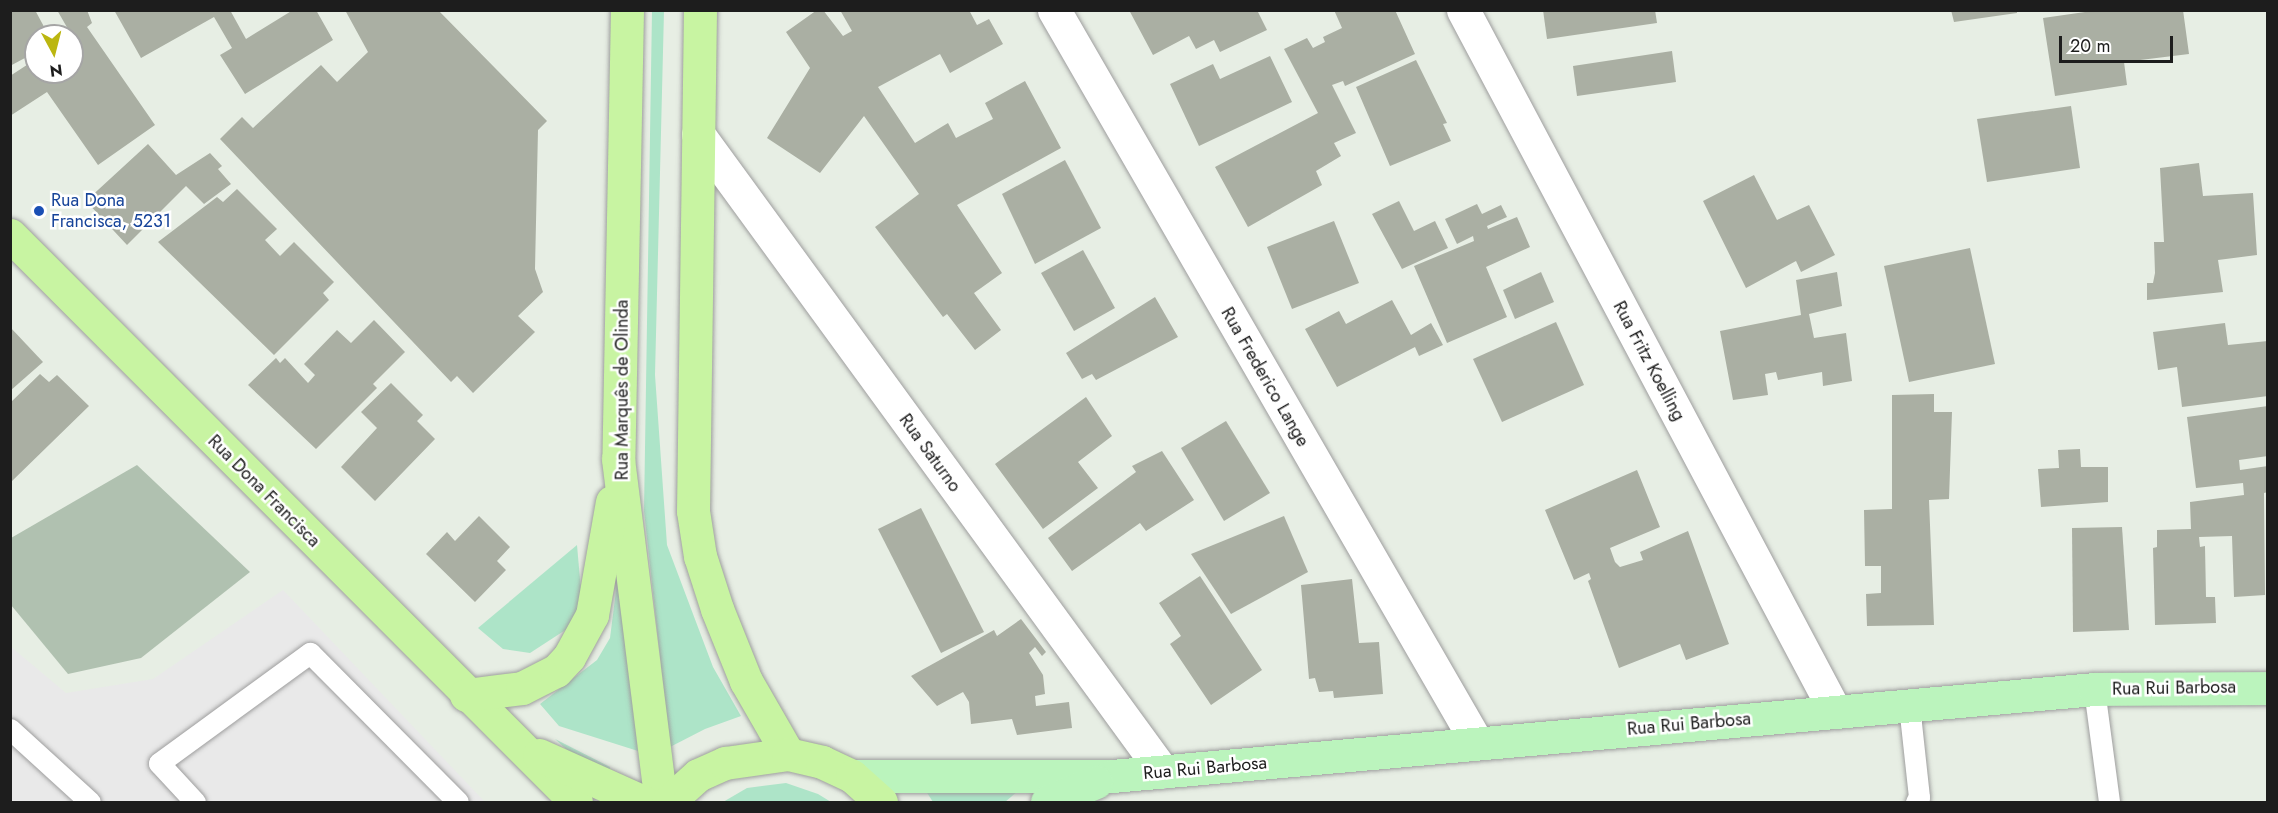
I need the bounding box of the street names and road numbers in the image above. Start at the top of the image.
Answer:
street label: Rua Fritz Koelling [1608,297,1690,425]
street label: Rua Marquês de Olinda [611,300,633,480]
street label: Rua Frederico Lange [1216,303,1314,451]
street label: Rua Saturno [894,410,966,496]
street label: Rua Dona Francisca [203,430,325,552]
street label: Rua Rui Barbosa [2112,676,2236,700]
street label: Rua Rui Barbosa [1626,708,1752,740]
street label: Rua Rui Barbosa [1142,752,1268,784]

